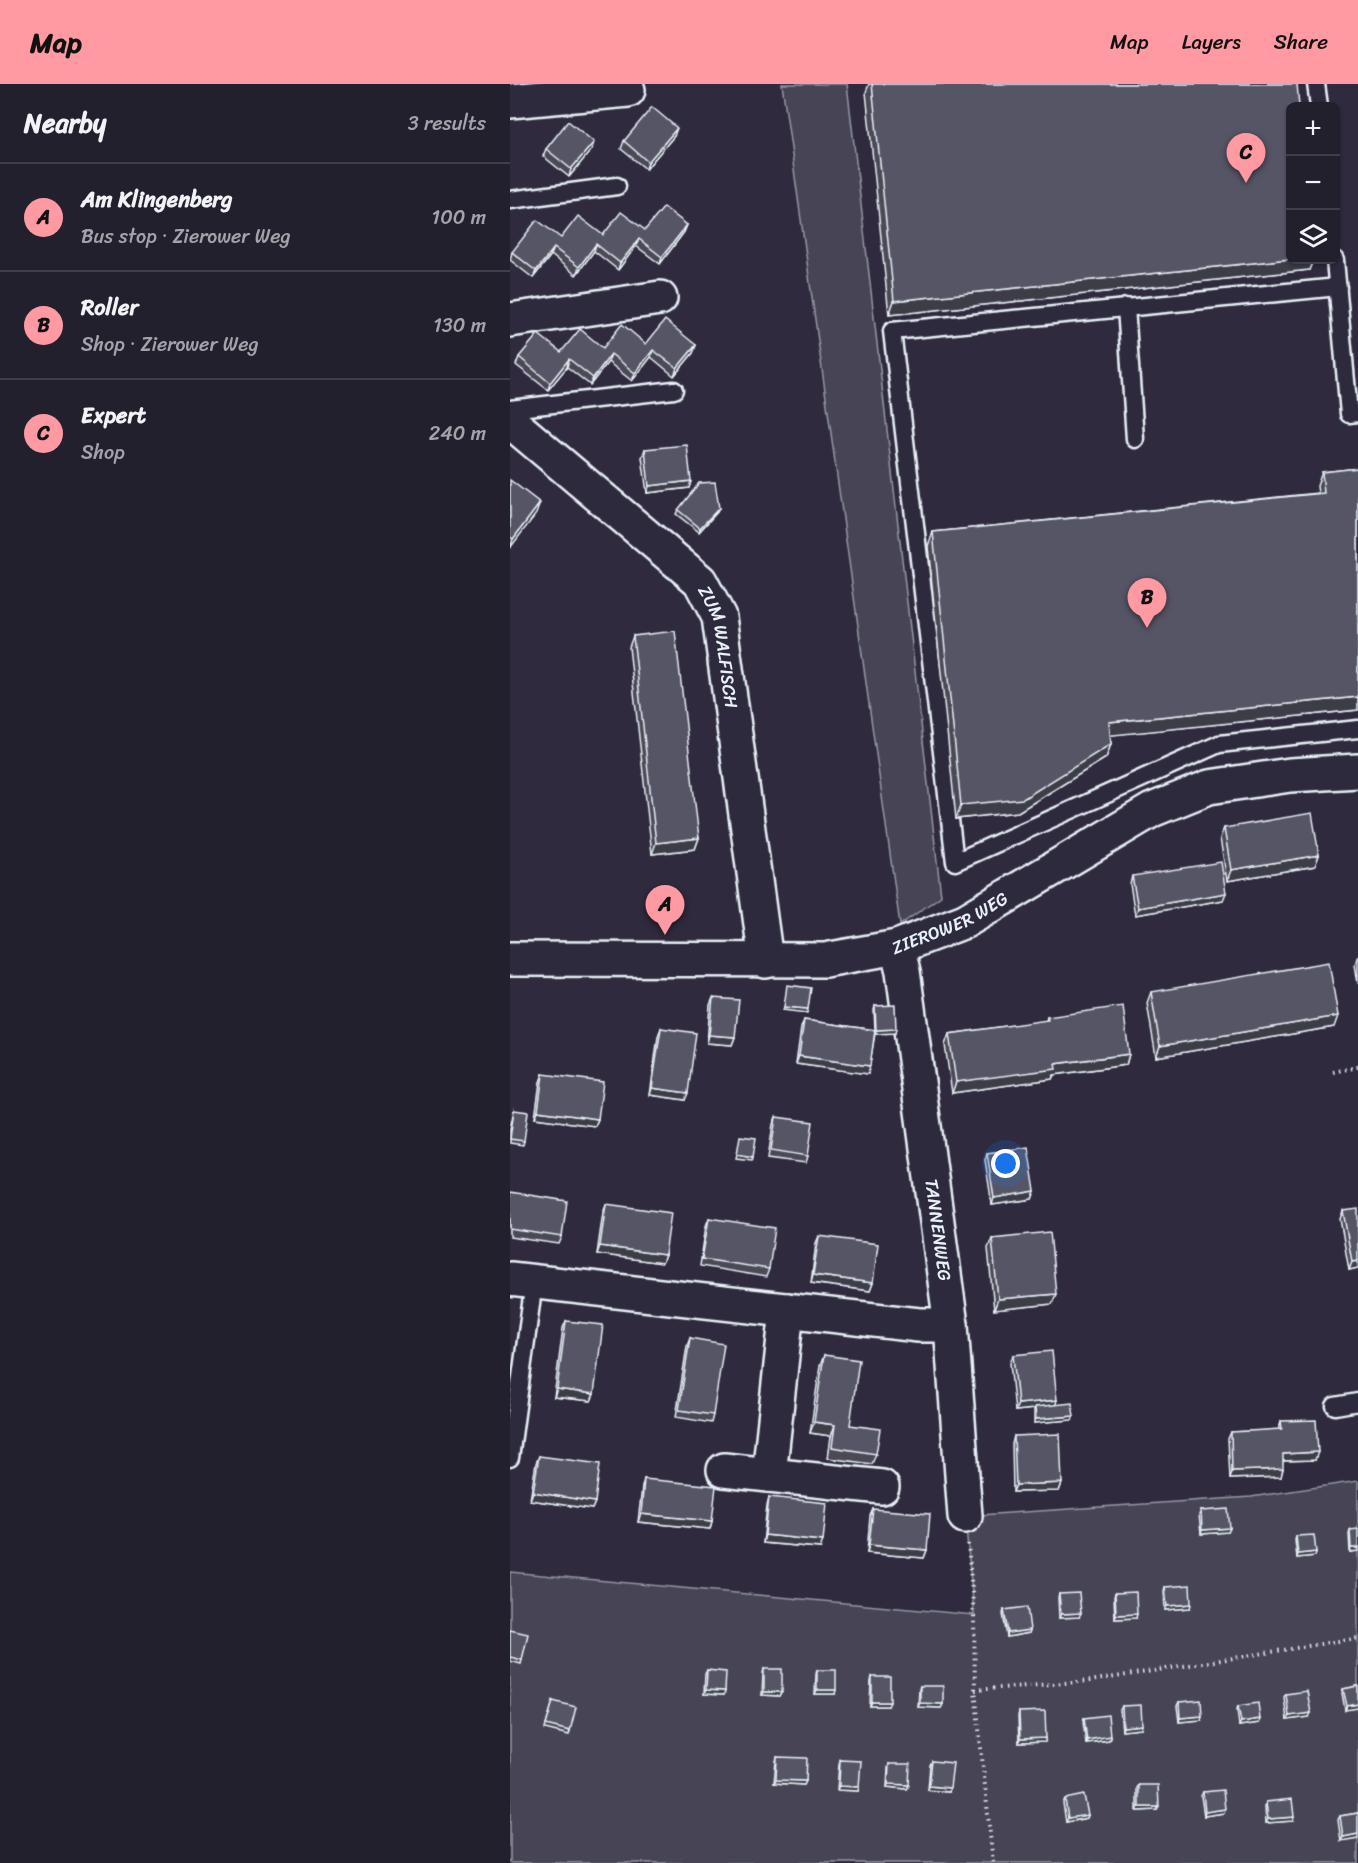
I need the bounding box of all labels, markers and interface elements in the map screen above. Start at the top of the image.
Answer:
text: Map [30,18,82,67]
text: Map [1110,23,1149,61]
text: Layers [1182,23,1241,61]
text: Share [1274,23,1328,61]
text: Nearby [24,100,106,146]
map controls [1286,102,1340,264]
button: + [1286,102,1340,156]
text: 3 results [408,106,486,141]
pin: C [1226,134,1266,183]
button: − [1286,156,1340,210]
text: Am Klingenberg [81,180,232,219]
text: A [37,200,50,235]
text: 100 m [432,200,486,235]
button: layers [1286,210,1340,264]
text: Bus stop · Zierower Weg [81,219,291,254]
text: Roller [81,288,138,327]
text: B [37,308,50,343]
text: 130 m [433,308,486,343]
text: Shop · Zierower Weg [81,327,259,362]
text: Expert [81,396,146,435]
text: C [37,416,50,451]
text: 240 m [429,416,486,451]
text: Shop [81,435,125,470]
pin: B [1128,578,1166,628]
street label: ZUM WALFISCH [689,579,747,711]
street label: ZIEROWER WEG [887,883,1014,964]
pin: A [646,886,684,935]
your location [991,1149,1020,1178]
street label: TANNENWEG [915,1177,961,1283]

